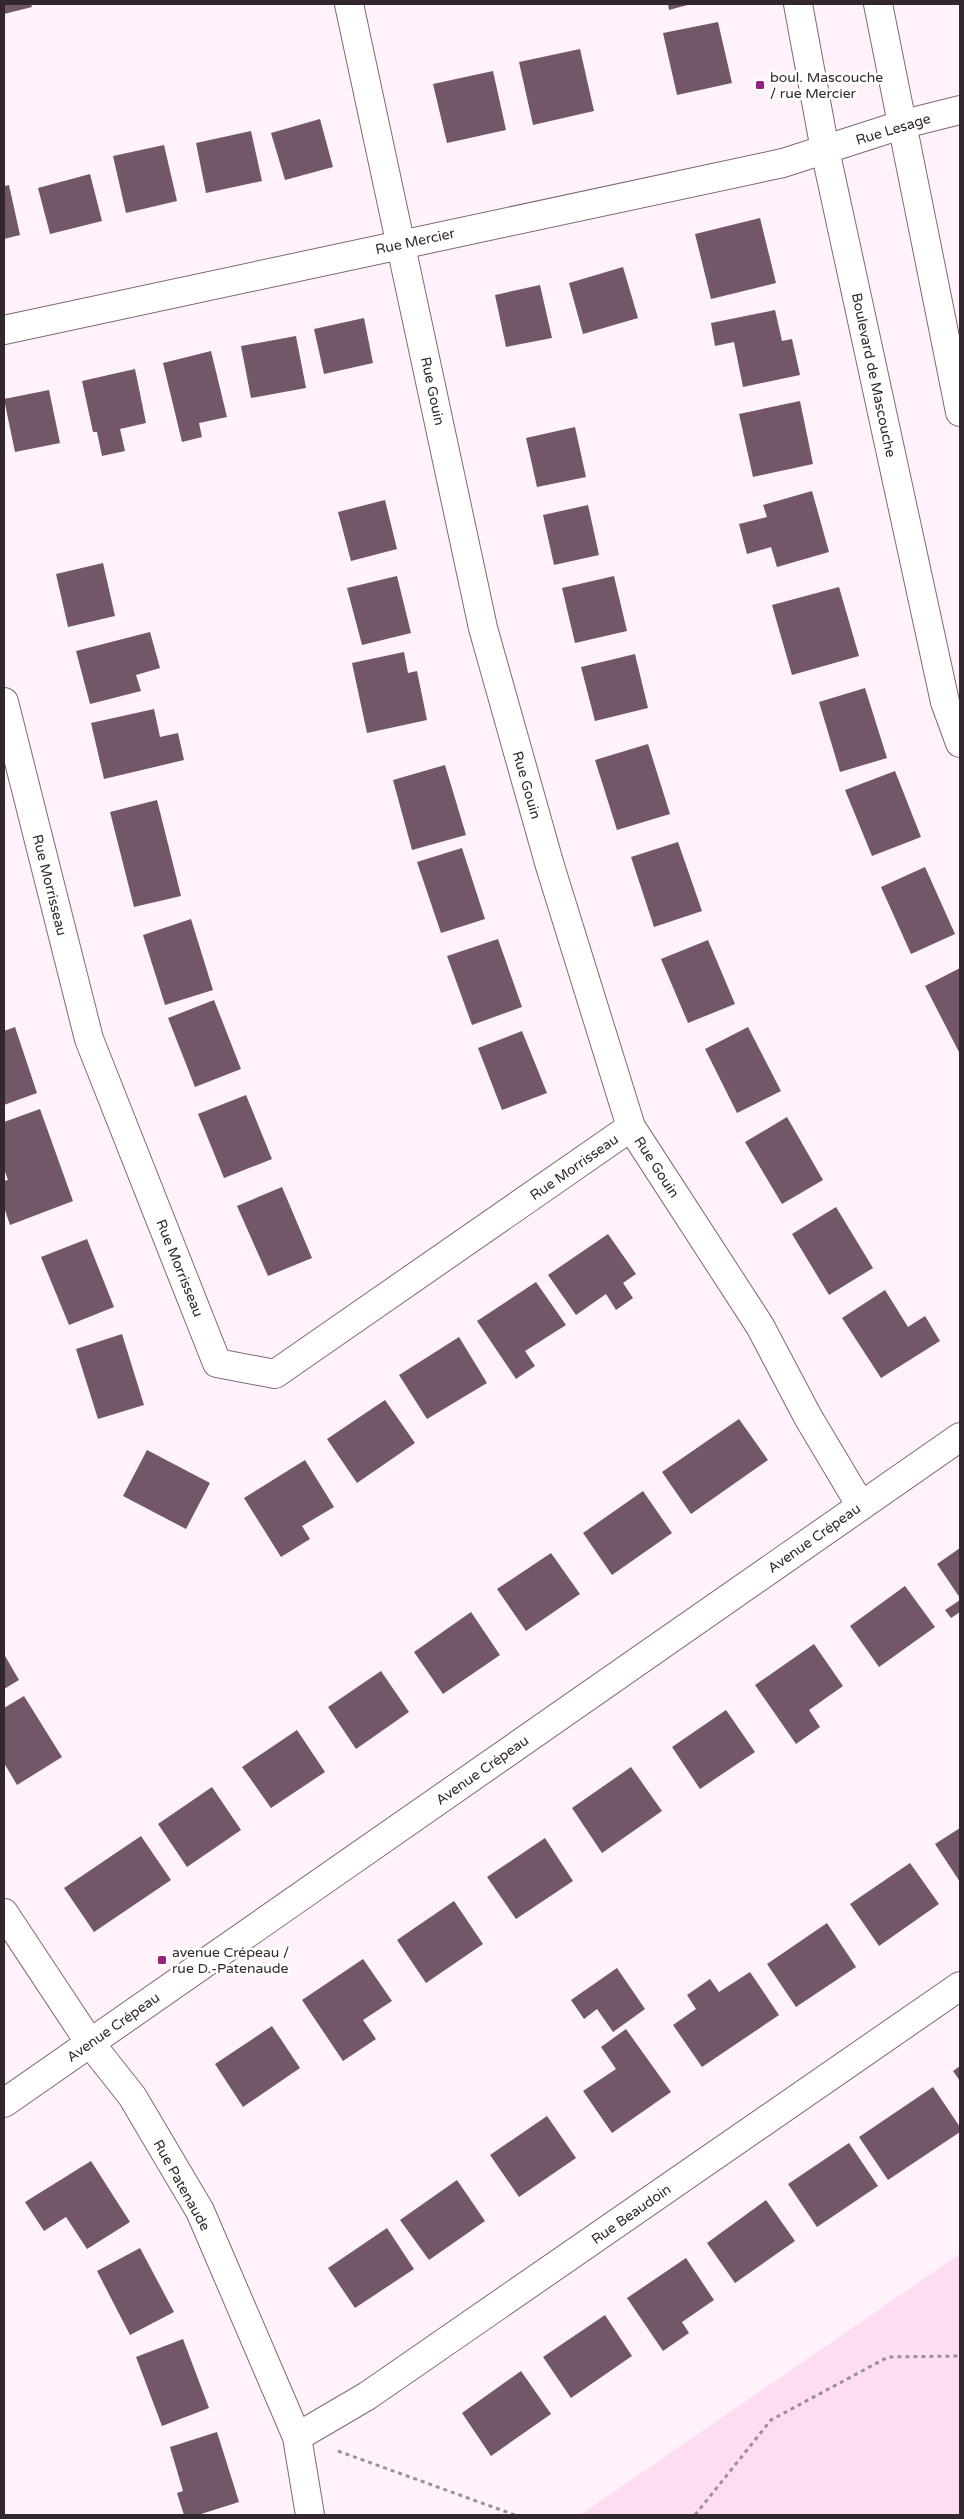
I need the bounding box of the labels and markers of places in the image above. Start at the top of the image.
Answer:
place label: boul. Mascouche / rue Mercier [770,69,883,102]
marker: boul. Mascouche / rue Mercier [754,79,766,91]
place label: avenue Crépeau / rue D.-Patenaude [172,1944,289,1977]
marker: avenue Crépeau / rue D.-Patenaude [156,1954,168,1966]

